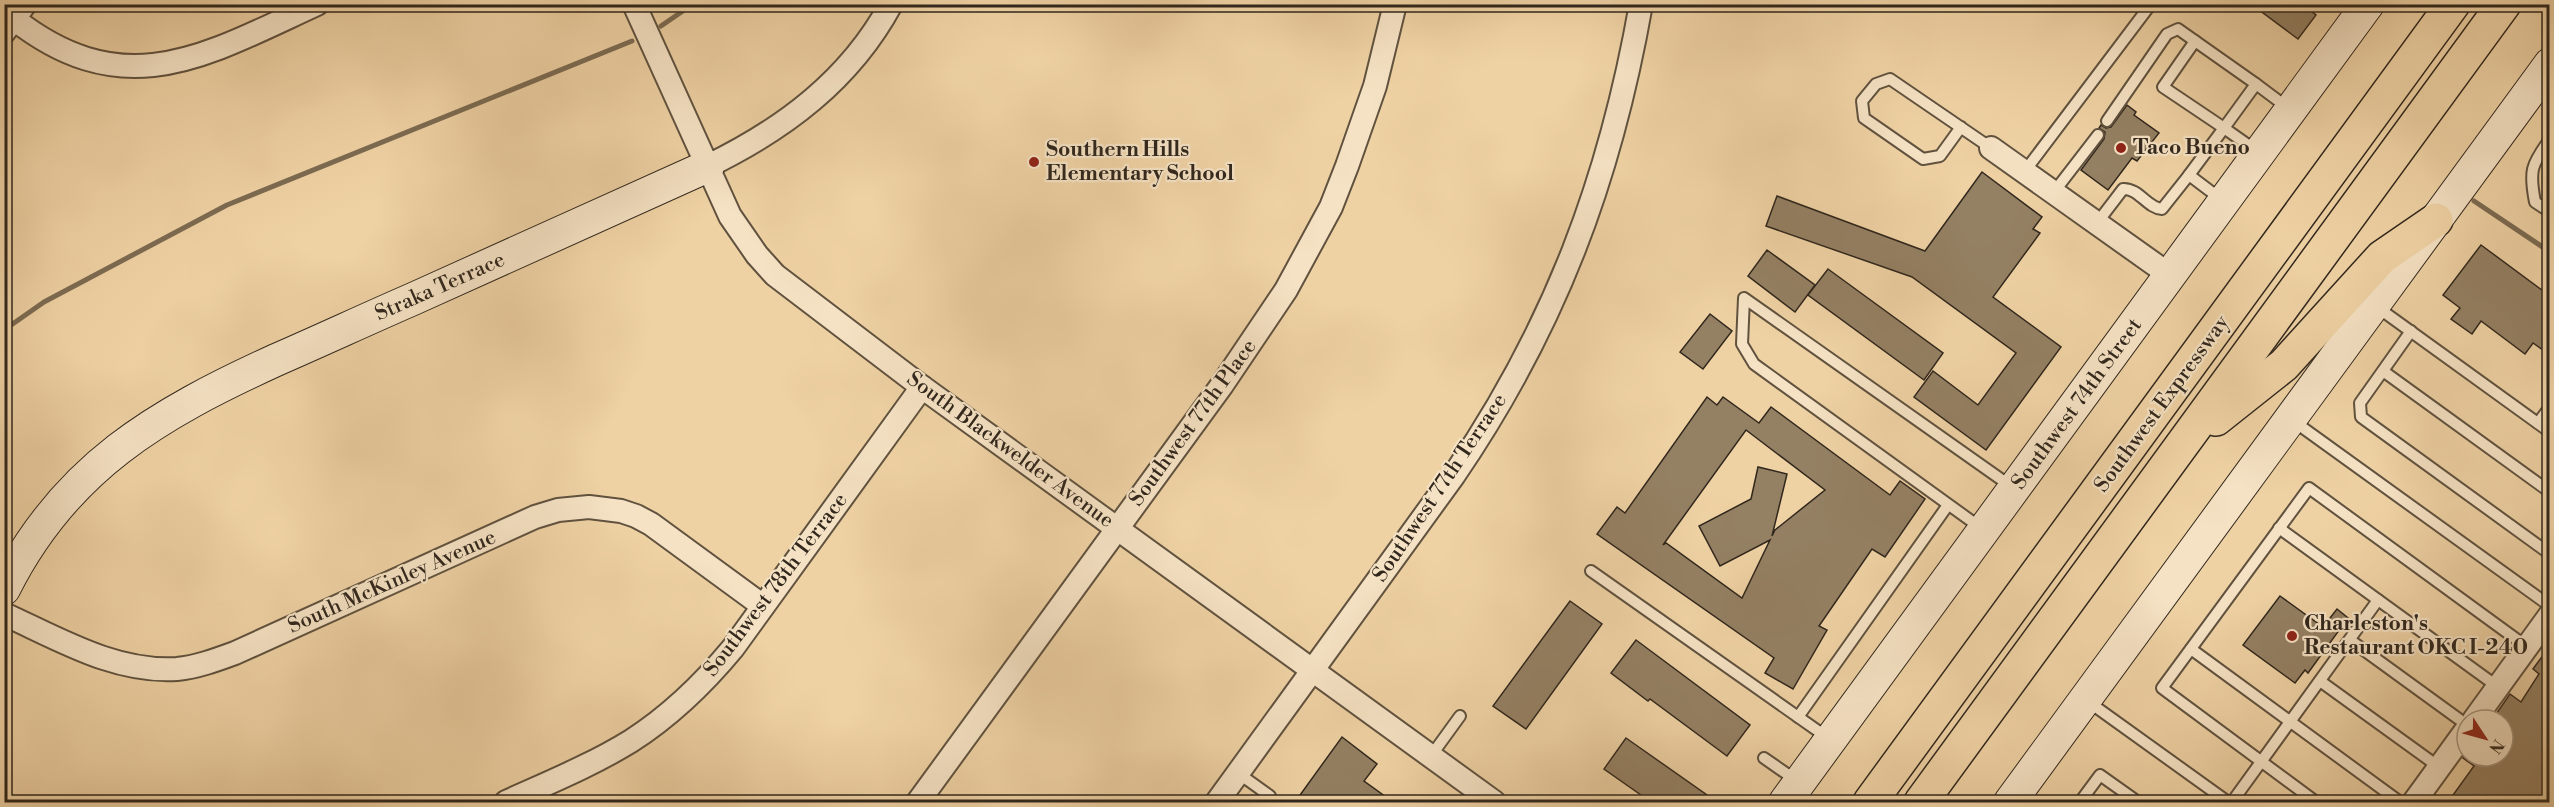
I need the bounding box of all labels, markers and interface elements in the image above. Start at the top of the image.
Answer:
place label: Taco Bueno [2133,135,2250,161]
place label: Southern Hills Elementary School [1046,137,1234,187]
marker: Taco Bueno [2114,141,2128,155]
marker: Southern Hills Elementary School [1027,155,1041,169]
street label: Straka Terrace [371,247,509,327]
street label: Southwest Expressway [2089,310,2236,498]
street label: Southwest 74th Street [2006,313,2148,495]
street label: Southwest 77th Place [1124,334,1262,512]
street label: South Blackwelder Avenue [901,366,1119,534]
street label: Southwest 77th Terrace [1367,389,1513,587]
street label: Southwest 78th Terrace [698,488,854,682]
street label: South McKinley Avenue [284,524,500,640]
place label: Charleston's Restaurant OKC I-240 [2304,611,2528,661]
marker: Charleston's Restaurant OKC I-240 [2285,629,2299,643]
north arrow [2455,708,2515,768]
text: N [2484,735,2508,758]

